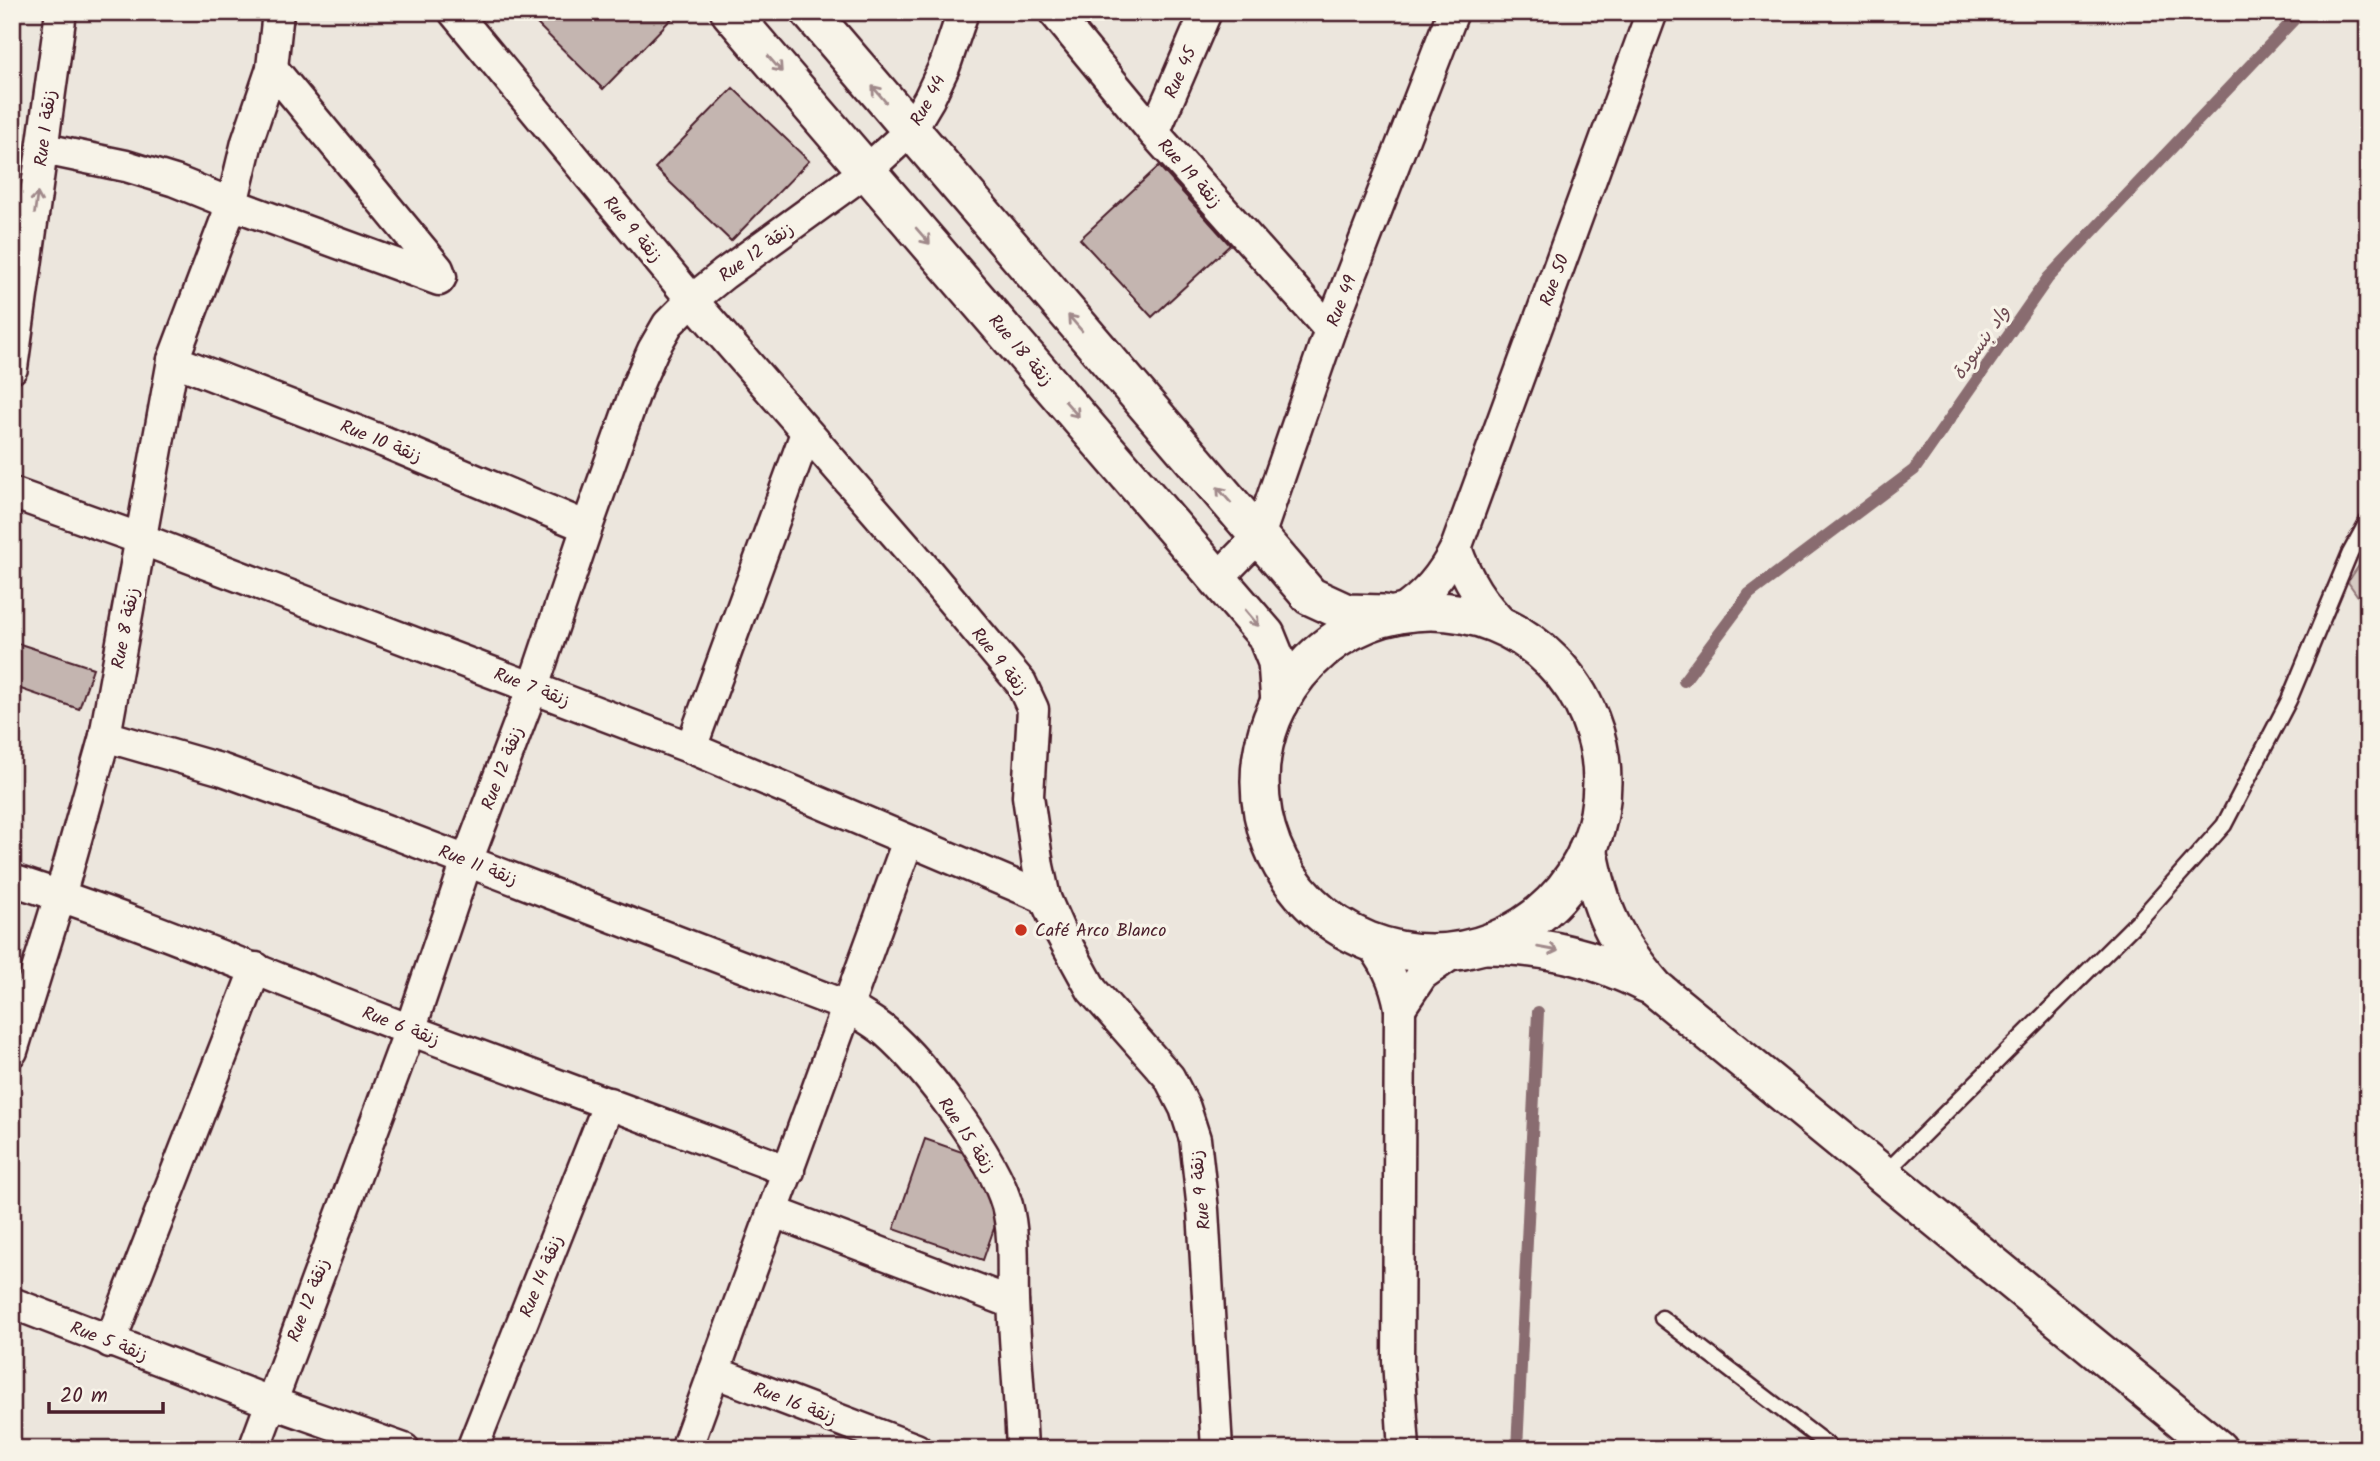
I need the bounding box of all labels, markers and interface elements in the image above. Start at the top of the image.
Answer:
street label: Rue 45 [1157,41,1206,104]
one-way arrow [766,55,782,73]
street label: Rue 44 [903,70,954,132]
one-way arrow [871,86,887,104]
street label: Rue 1 زنقة [27,88,66,168]
street label: Rue 19 زنقة [1149,132,1228,216]
street label: Rue 9 زنقة [595,190,669,270]
one-way arrow [29,193,42,215]
street label: Rue 12 زنقة [713,216,801,291]
one-way arrow [915,227,931,245]
street label: Rue 50 [1533,250,1578,310]
street label: Rue 49 [1320,271,1366,331]
water label: واد بنسودة [1945,300,2018,386]
street label: Rue 18 زنقة [980,308,1060,394]
one-way arrow [1067,314,1083,332]
one-way arrow [1064,399,1080,417]
street label: Rue 10 زنقة [335,413,426,472]
one-way arrow [1216,487,1232,505]
street label: Rue 8 زنقة [104,585,149,671]
one-way arrow [1244,609,1260,627]
street label: Rue 9 زنقة [963,621,1035,702]
street label: Rue 7 زنقة [489,661,574,716]
street label: Rue 12 زنقة [474,723,533,815]
street label: Rue 11 زنقة [434,838,521,895]
place label: Café Arco Blanco [1035,917,1166,946]
marker: Café Arco Blanco [1013,922,1029,938]
one-way arrow [1536,943,1559,956]
street label: Rue 6 زنقة [357,999,444,1055]
street label: Rue 15 زنقة [930,1092,1002,1180]
street label: Rue 9 زنقة [1183,1149,1220,1231]
street label: Rue 14 زنقة [513,1231,572,1322]
street label: Rue 12 زنقة [280,1255,339,1347]
street label: Rue 5 زنقة [66,1314,151,1370]
scale bar [49,1370,163,1414]
street label: Rue 16 زنقة [749,1375,840,1434]
text: 20 m [60,1380,108,1413]

